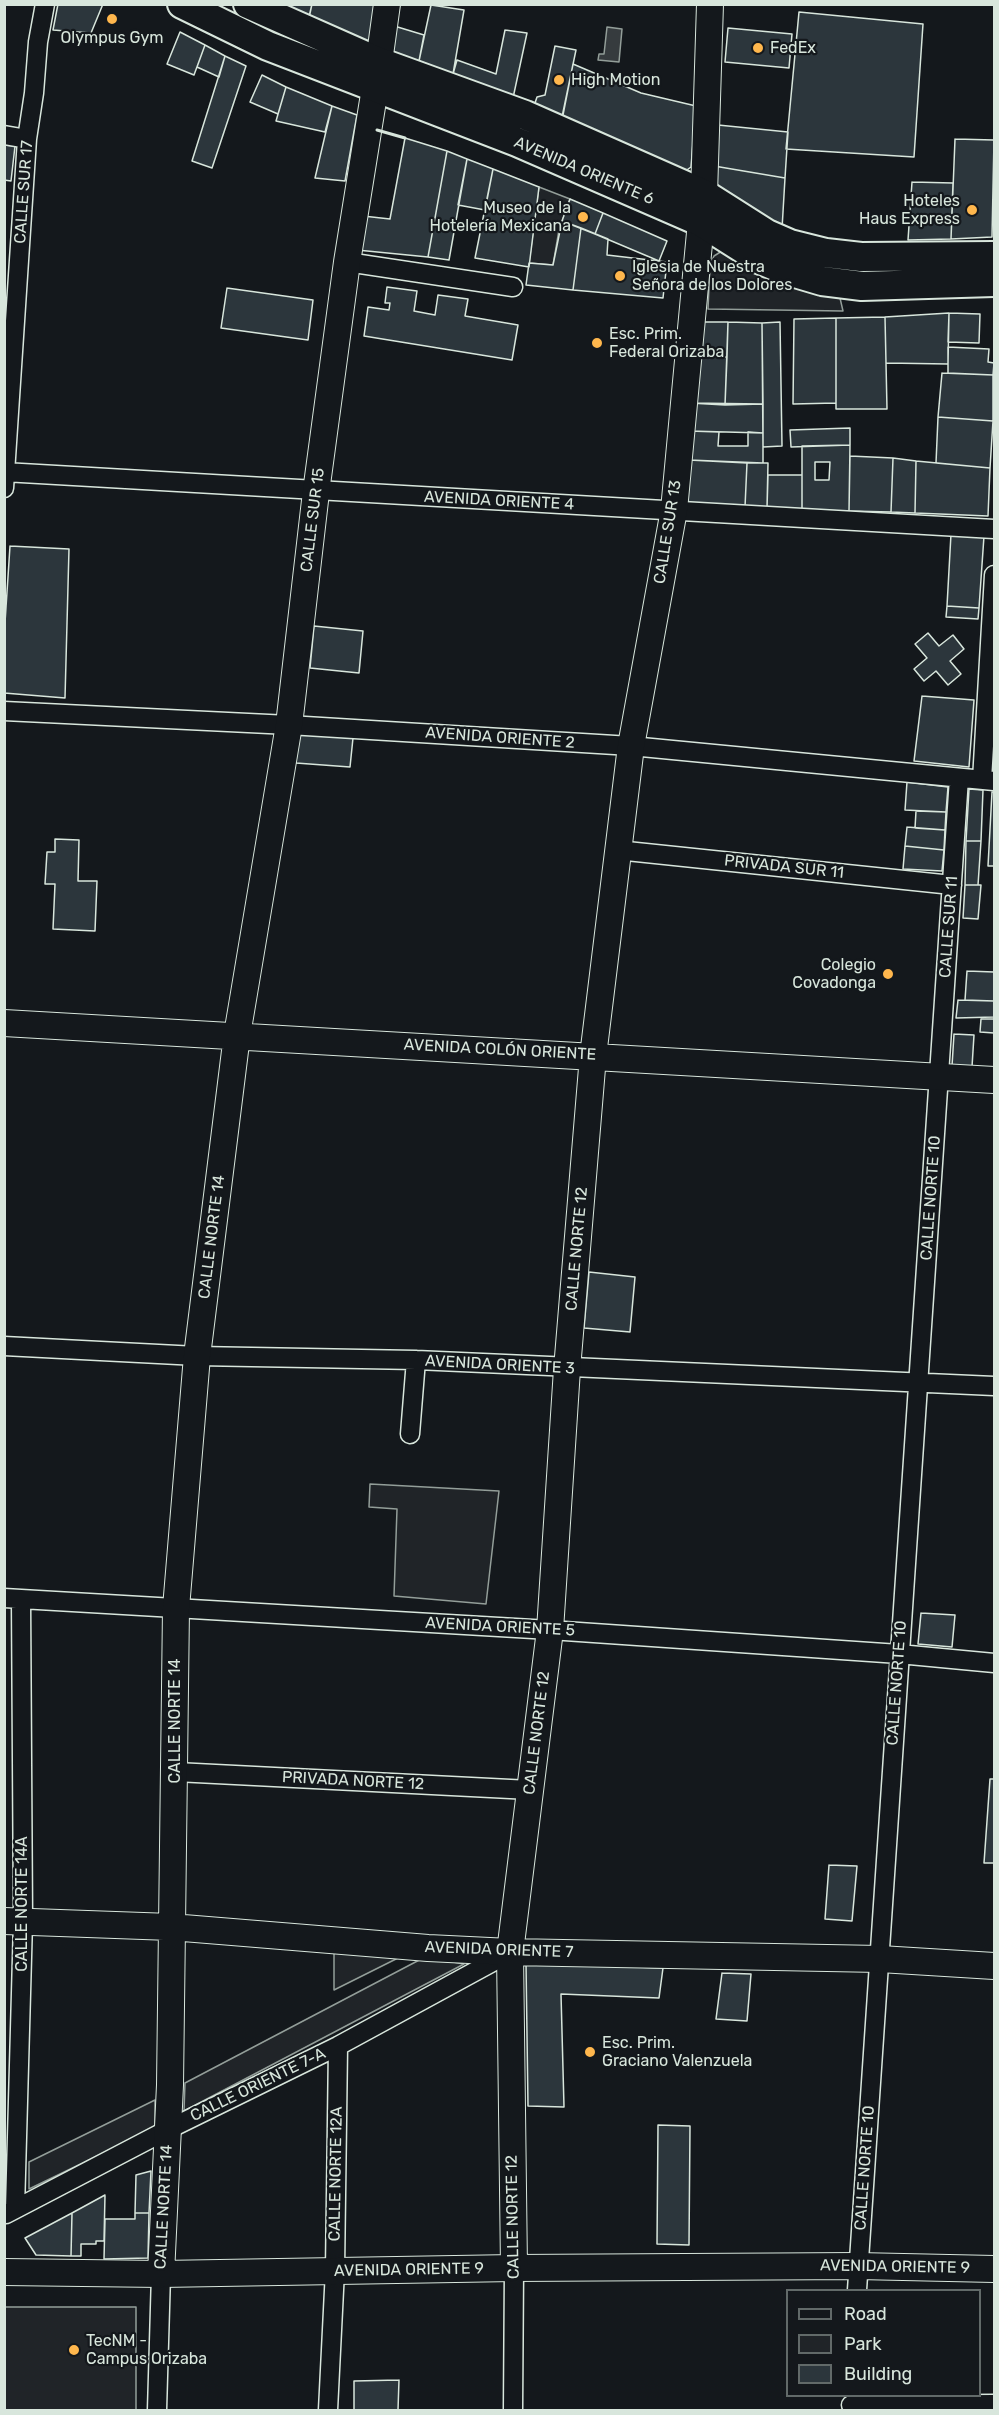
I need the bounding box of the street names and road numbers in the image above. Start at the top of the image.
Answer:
street label: AVENIDA ORIENTE 6 [511,133,657,209]
street label: CALLE SUR 17 [11,140,37,244]
street label: CALLE SUR 15 [297,467,329,573]
street label: CALLE SUR 13 [650,479,686,585]
street label: AVENIDA ORIENTE 4 [423,487,575,515]
street label: AVENIDA ORIENTE 2 [425,723,575,753]
street label: PRIVADA SUR 11 [723,851,845,883]
street label: CALLE SUR 11 [936,875,962,979]
street label: AVENIDA COLÓN ORIENTE [403,1035,597,1065]
street label: CALLE NORTE 10 [917,1135,945,1261]
street label: CALLE NORTE 14 [195,1174,229,1300]
street label: CALLE NORTE 12 [562,1186,592,1312]
street label: AVENIDA ORIENTE 3 [425,1351,575,1379]
street label: AVENIDA ORIENTE 5 [425,1613,575,1641]
street label: CALLE NORTE 10 [883,1620,911,1746]
street label: CALLE NORTE 14 [165,1659,185,1783]
street label: CALLE NORTE 12 [520,1670,554,1796]
street label: PRIVADA NORTE 12 [281,1768,425,1794]
street label: CALLE NORTE 14A [12,1836,32,1972]
street label: AVENIDA ORIENTE 7 [424,1938,574,1962]
street label: CALLE ORIENTE 7-A [187,2044,329,2126]
street label: CALLE NORTE 10 [851,2105,879,2231]
street label: CALLE NORTE 12A [325,2106,347,2242]
street label: CALLE NORTE 14 [151,2144,177,2270]
street label: CALLE NORTE 12 [502,2155,524,2279]
street label: AVENIDA ORIENTE 9 [820,2256,970,2278]
street label: AVENIDA ORIENTE 9 [334,2259,484,2281]

